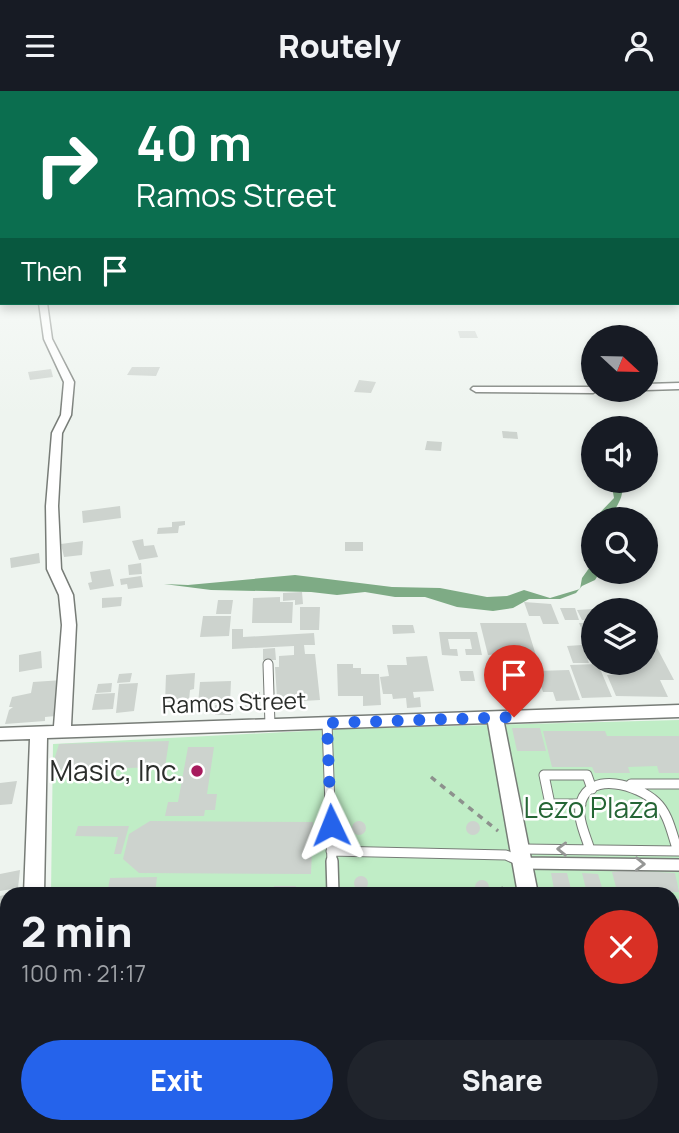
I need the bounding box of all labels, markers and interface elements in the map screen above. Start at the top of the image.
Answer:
text: Routely [278,24,401,68]
icon: menu [21,27,59,65]
icon: person [620,27,658,65]
text: 40 m [136,109,252,176]
icon: right [21,119,112,210]
text: Ramos Street [136,173,337,217]
icon: arrive [96,252,134,290]
text: Then [21,253,82,289]
north arrow [581,325,658,403]
map controls [581,325,658,675]
button: sound [581,416,658,493]
button: search [581,507,658,584]
button: layers [581,598,658,675]
pin [484,645,544,717]
icon: arrive [495,656,533,694]
street label: Ramos Street [161,683,307,721]
place label: Masic, Inc. [50,751,183,789]
marker: Masic, Inc. [189,763,205,779]
position arrow [294,788,368,862]
park label: Lezo Plaza [523,788,659,826]
one-way arrow [556,841,567,857]
one-way arrow [635,857,646,872]
text: 2 min [21,902,132,960]
button: close [584,910,658,984]
text: 100 m · 21:17 [21,957,146,989]
button: Exit [21,1040,333,1120]
button: Share [347,1040,658,1120]

